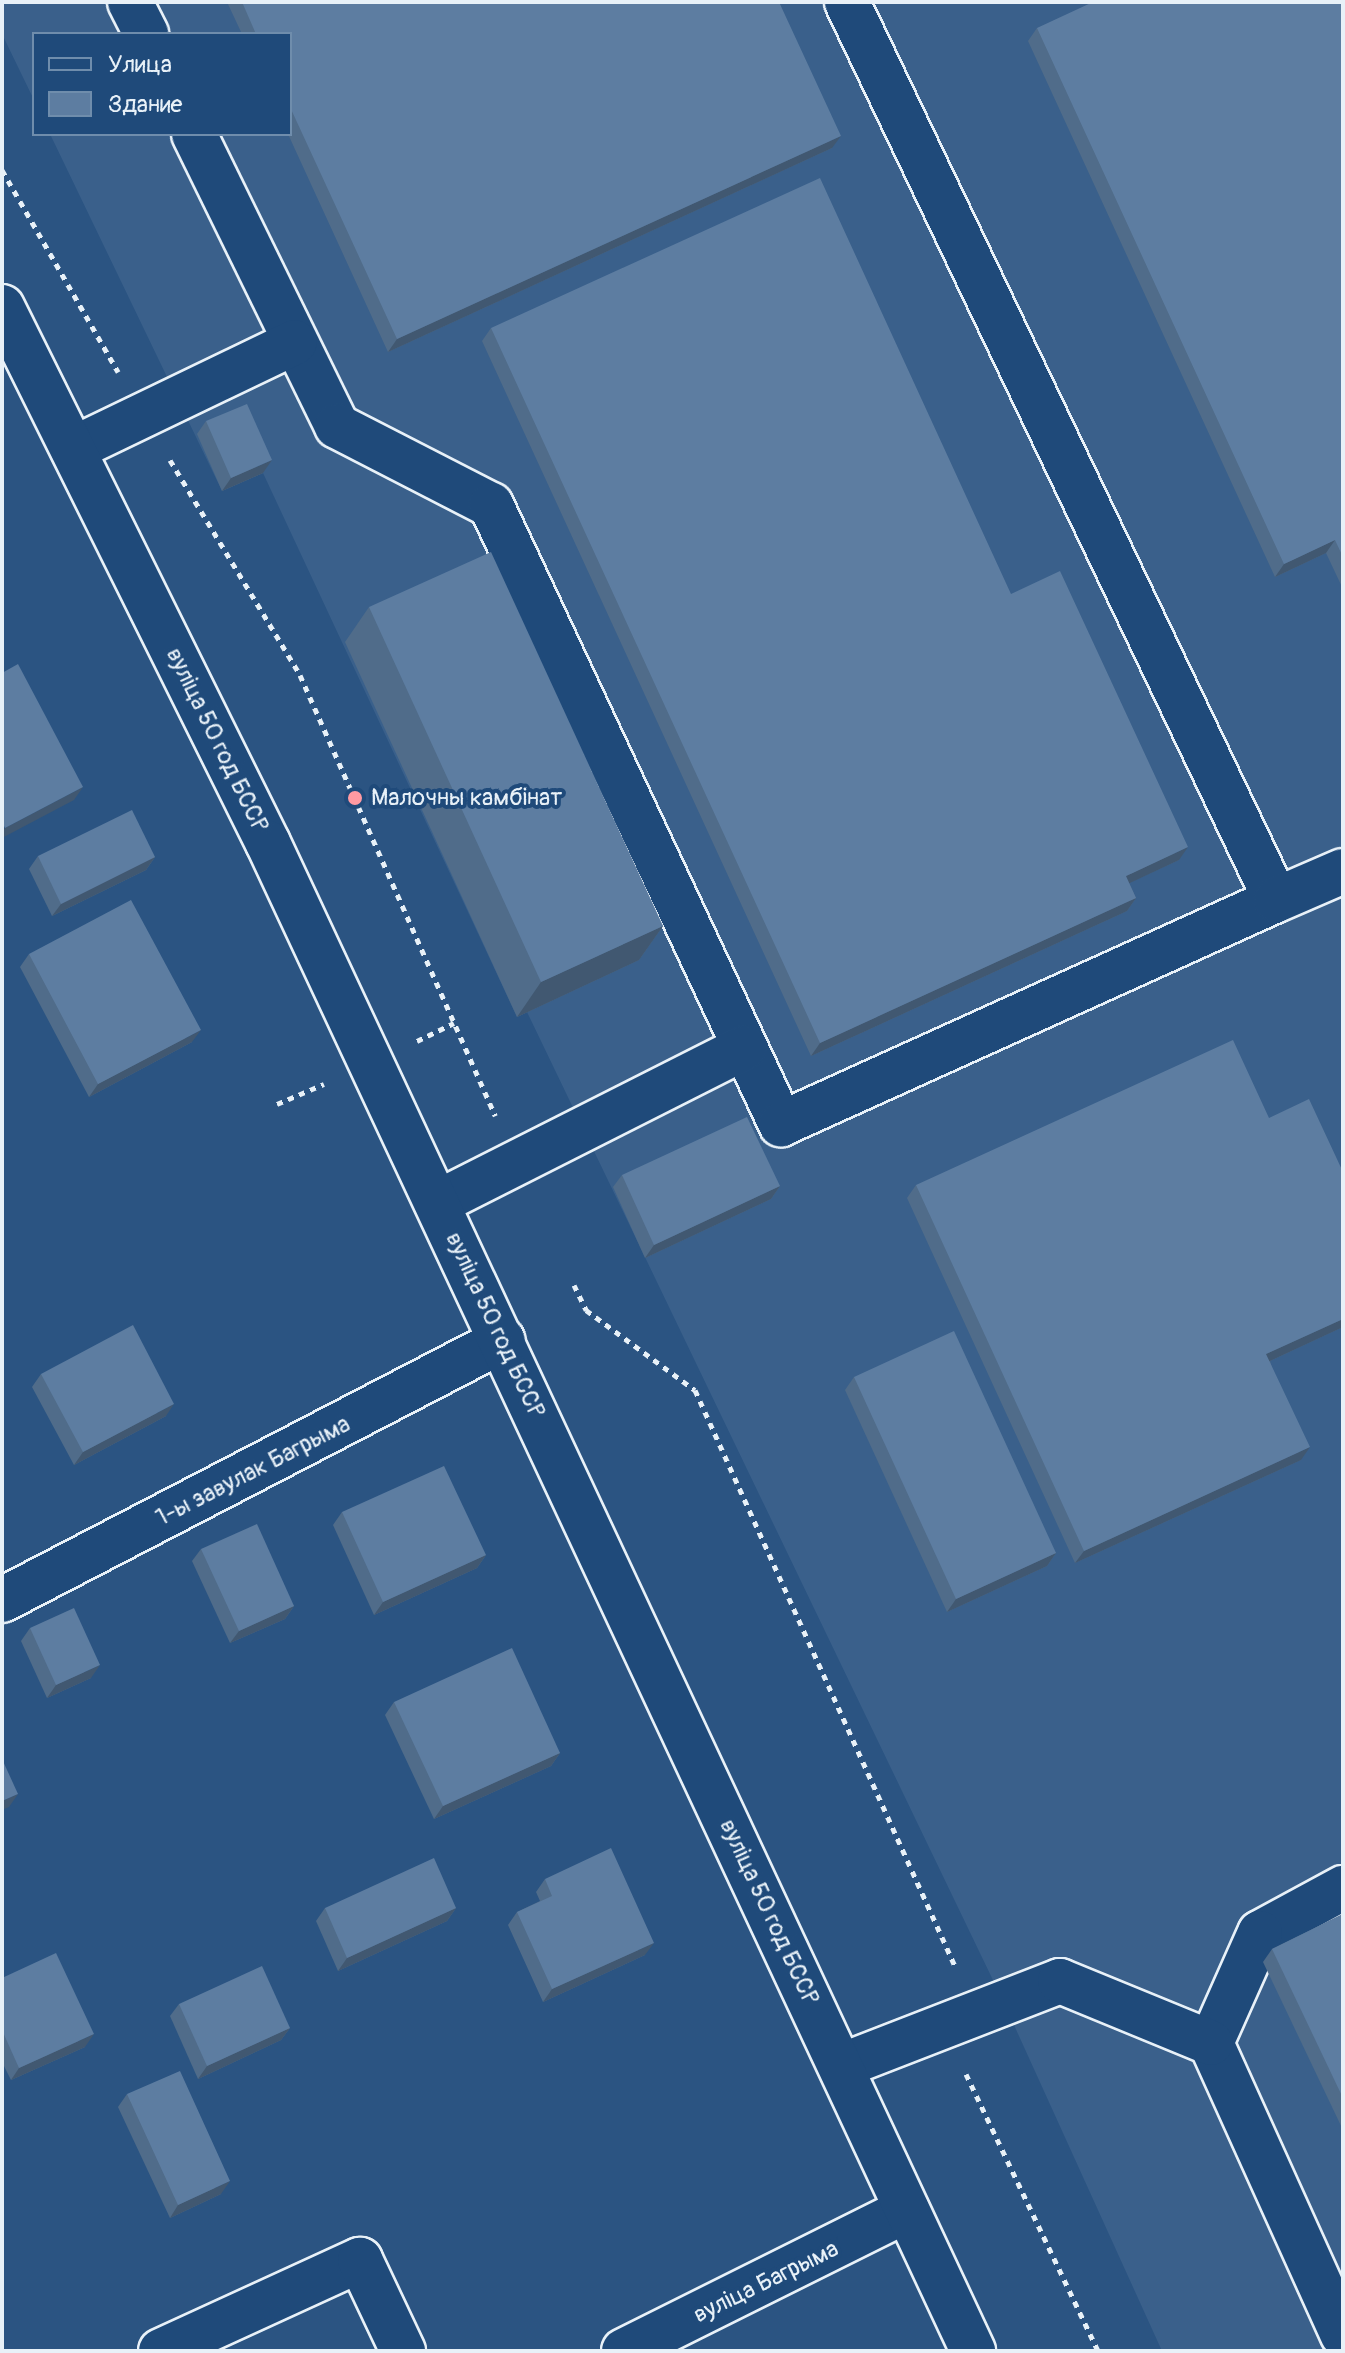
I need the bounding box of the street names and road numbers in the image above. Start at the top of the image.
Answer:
street label: вуліца 50 год БССР [160,643,274,837]
street label: вуліца 50 год БССР [439,1228,551,1422]
street label: 1-ы завулак Багрыма [151,1410,355,1532]
street label: вуліца 50 год БССР [713,1815,825,2009]
street label: вуліца Багрыма [689,2234,843,2330]

